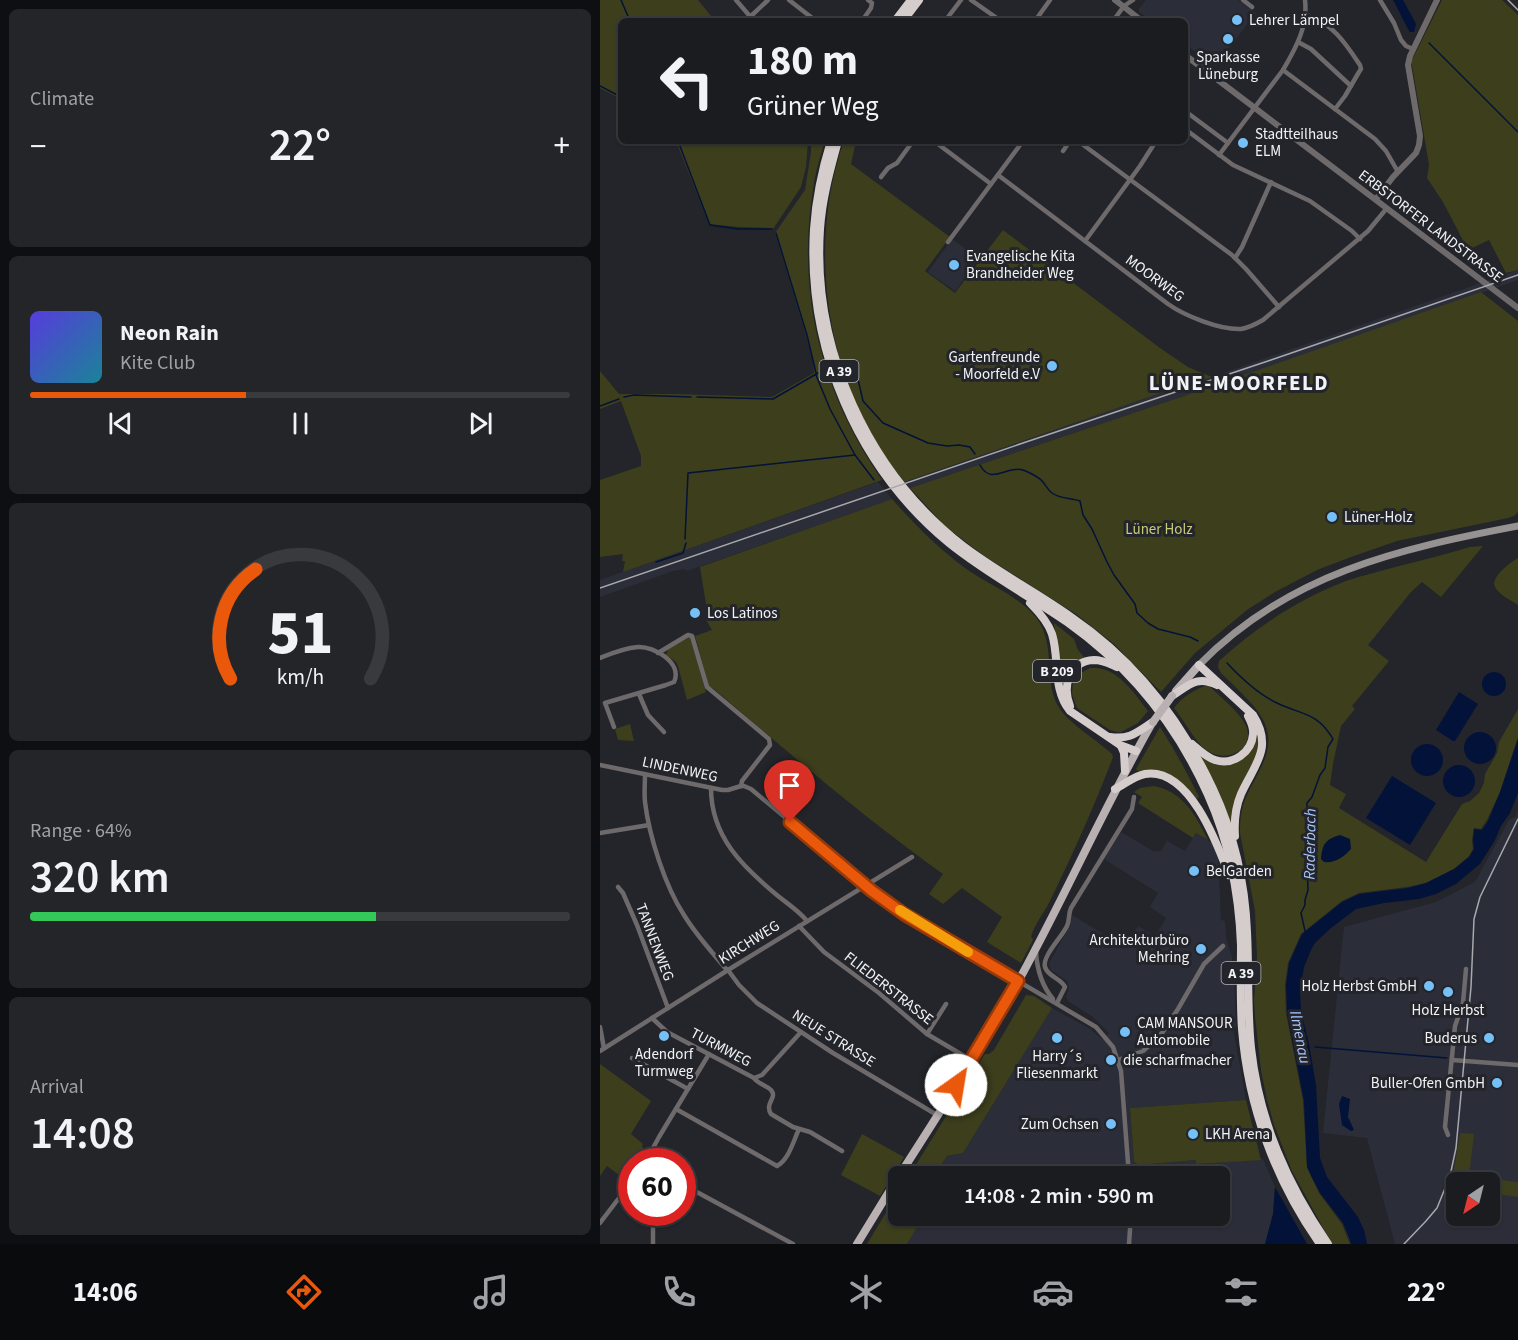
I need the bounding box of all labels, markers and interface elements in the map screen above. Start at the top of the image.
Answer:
place label: Lehrer Lämpel [1249,10,1339,31]
marker: Lehrer Lämpel [1230,13,1244,27]
text: 180 m [747,31,858,91]
marker: Sparkasse Lüneburg [1221,32,1235,46]
icon: left [648,42,726,120]
place label: Sparkasse Lüneburg [1196,47,1260,85]
text: Climate [30,85,94,113]
text: Grüner Weg [747,87,879,126]
text: 22° [269,114,331,178]
text: − [30,123,46,170]
text: + [554,123,570,170]
place label: Stadtteilhaus ELM [1255,124,1338,162]
marker: Stadtteilhaus ELM [1236,136,1250,150]
street label: ERBSTORFER LANDSTRASSE [1354,165,1507,288]
place label: Evangelische Kita Brandheider Weg [966,246,1075,284]
street label: MOORWEG [1121,250,1189,307]
marker: Evangelische Kita Brandheider Weg [947,258,961,272]
text: Neon Rain [120,317,219,349]
place label: Gartenfreunde - Moorfeld e.V [948,347,1040,385]
text: Kite Club [120,349,195,377]
marker: Gartenfreunde - Moorfeld e.V [1045,359,1059,373]
road number: A 39 [820,360,858,382]
district label: LÜNE-MOORFELD [1149,368,1329,398]
icon: previous [104,407,137,440]
icon: pause [284,407,317,440]
icon: next [464,407,497,440]
place label: Lüner-Holz [1344,507,1413,528]
marker: Lüner-Holz [1325,510,1339,524]
park label: Lüner Holz [1125,519,1193,540]
text: 51 [267,589,333,678]
place label: Los Latinos [707,603,778,624]
marker: Los Latinos [688,606,702,620]
road number: B 209 [1033,660,1081,682]
text: km/h [276,662,324,693]
street label: LINDENWEG [640,751,720,788]
pin [764,760,815,822]
icon: arrive [773,769,806,802]
water label: Raderbach [1298,808,1322,880]
text: Range · 64% [30,817,131,845]
text: 320 km [30,846,170,910]
place label: BelGarden [1206,861,1272,882]
marker: BelGarden [1187,864,1201,878]
street label: TANNENWEG [630,900,679,984]
street label: KIRCHWEG [715,915,784,969]
place label: Architekturbüro Mehring [1090,930,1189,968]
marker: Architekturbüro Mehring [1194,942,1208,956]
street label: FLIEDERSTRASSE [840,947,938,1030]
road number: A 39 [1222,962,1260,984]
place label: Holz Herbst GmbH [1301,976,1417,997]
marker: Holz Herbst GmbH [1422,979,1436,993]
marker: Holz Herbst [1441,985,1455,999]
place label: Holz Herbst [1412,1000,1484,1021]
street label: NEUE STRASSE [788,1005,879,1072]
water label: Ilmenau [1284,1009,1316,1066]
place label: CAM MANSOUR Automobile [1137,1013,1233,1051]
street label: TURMWEG [687,1023,755,1072]
marker: CAM MANSOUR Automobile [1118,1025,1132,1039]
place label: Buderus [1425,1028,1477,1049]
marker: Adendorf Turmweg [657,1029,671,1043]
marker: Harry´s Fliesenmarkt [1050,1031,1064,1045]
marker: Buderus [1482,1031,1496,1045]
place label: Adendorf Turmweg [635,1044,694,1082]
place label: Harry´s Fliesenmarkt [1016,1046,1098,1084]
place label: die scharfmacher [1123,1050,1232,1071]
position arrow [924,1053,988,1117]
marker: die scharfmacher [1104,1053,1118,1067]
text: Arrival [30,1073,84,1101]
place label: Buller-Ofen GmbH [1371,1073,1485,1094]
marker: Buller-Ofen GmbH [1490,1076,1504,1090]
text: 14:08 [30,1102,135,1166]
place label: Zum Ochsen [1021,1114,1099,1135]
marker: Zum Ochsen [1104,1117,1118,1131]
place label: LKH Arena [1205,1124,1270,1145]
marker: LKH Arena [1186,1127,1200,1141]
speed limit sign: 60 [618,1148,696,1226]
north arrow [1446,1172,1500,1226]
map controls [1446,1172,1500,1226]
text: 14:08 · 2 min · 590 m [964,1180,1154,1212]
icon: directions [283,1271,325,1313]
icon: music [470,1271,512,1313]
icon: phone [658,1271,700,1313]
icon: climate [845,1271,887,1313]
icon: car [1032,1271,1074,1313]
icon: filters [1220,1271,1262,1313]
text: 14:06 [73,1273,138,1312]
text: 22° [1407,1273,1445,1312]

